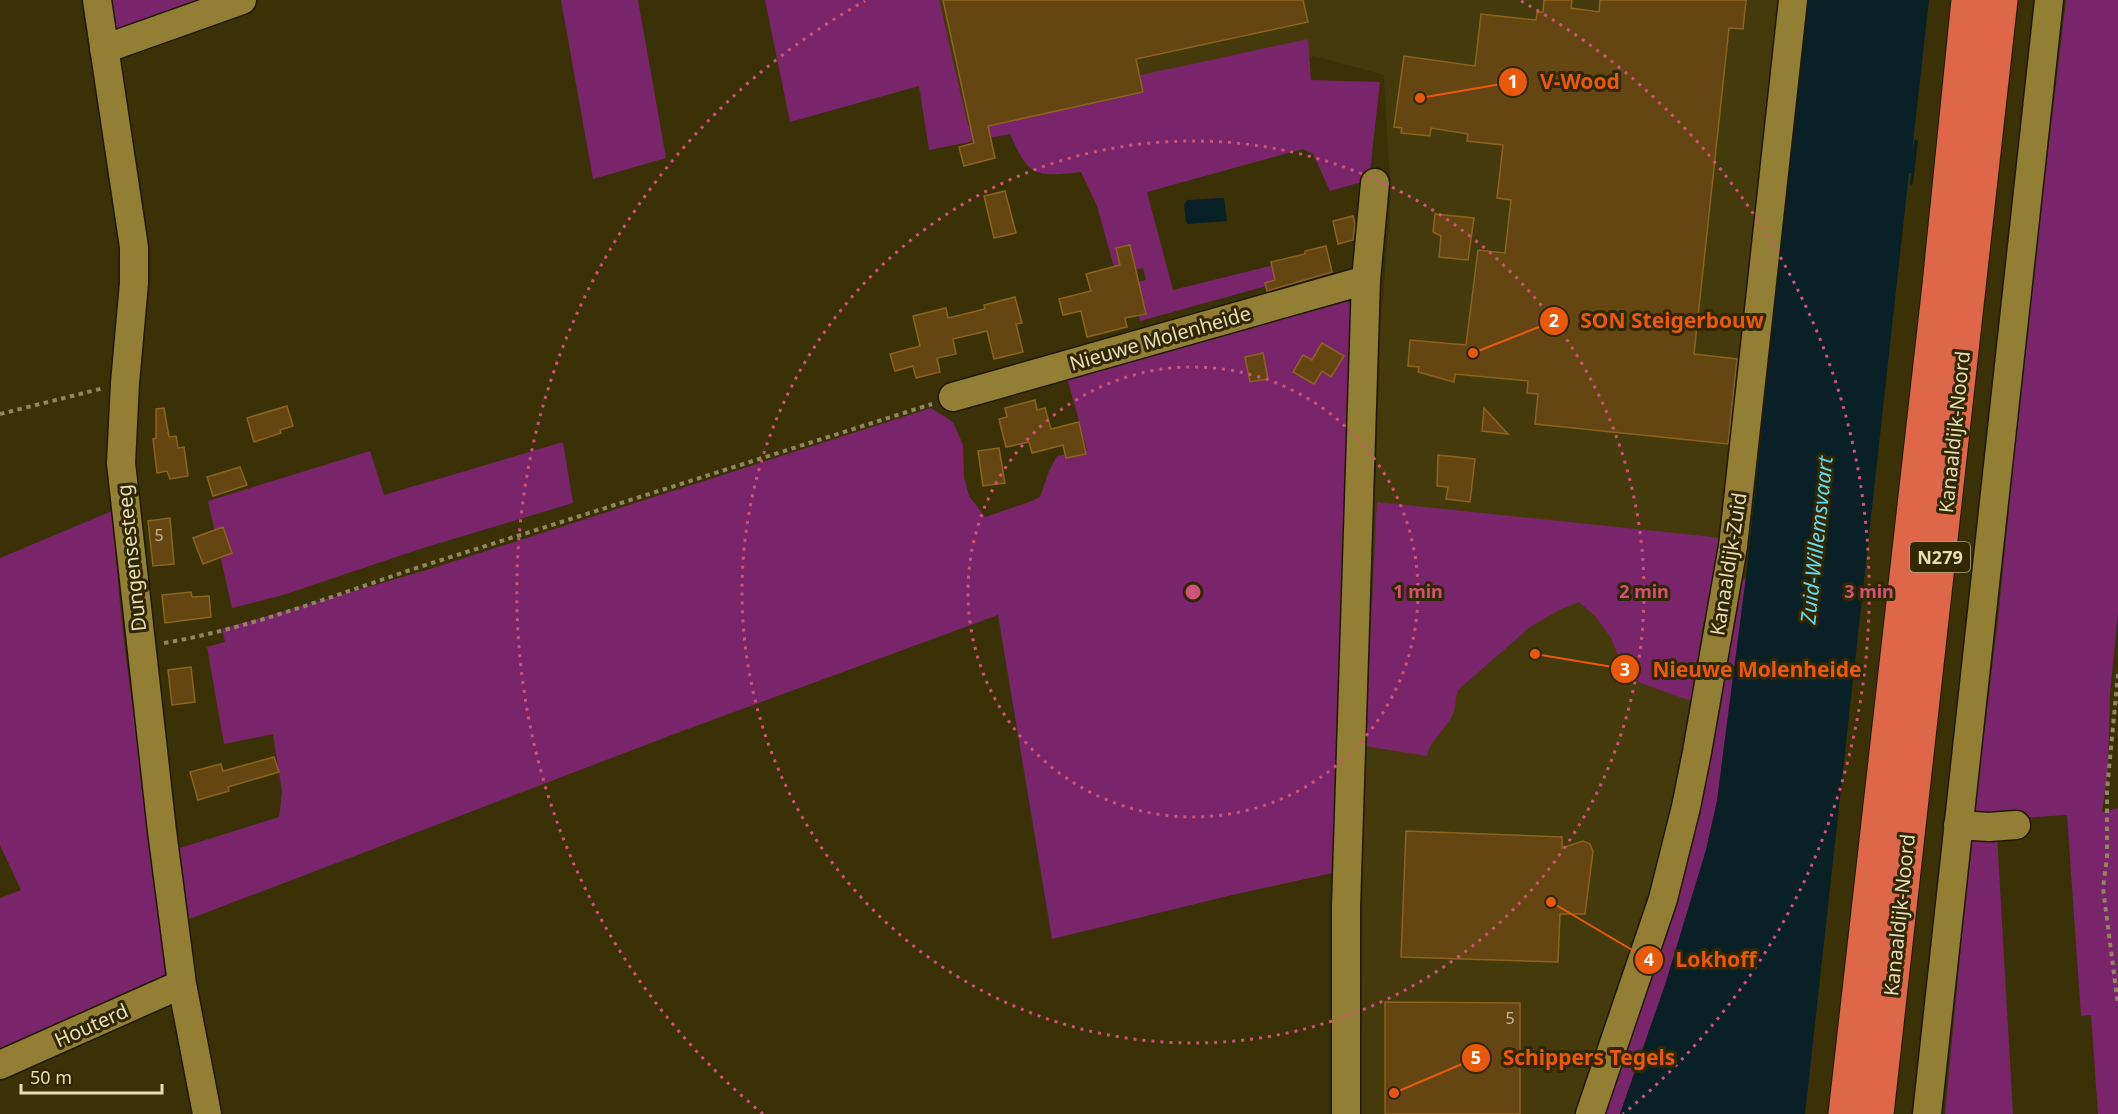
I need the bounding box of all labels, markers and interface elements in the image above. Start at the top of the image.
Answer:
callout: V-Wood [1498,62,1632,101]
text: V-Wood [1540,67,1620,95]
text: 1 [1508,69,1518,93]
street label: Nieuwe Molenheide [1066,299,1254,377]
callout: SON Steigerbouw [1539,301,1776,340]
text: SON Steigerbouw [1580,306,1764,334]
text: 2 [1549,308,1559,332]
street label: Kanaaldijk-Noord [1932,350,1976,514]
water label: Zuid-Willemsvaart [1793,454,1839,626]
street label: Dungensesteeg [110,483,152,633]
street label: Kanaaldijk-Zuid [1703,490,1753,638]
house number: 5 [154,524,164,546]
road number: N279 [1910,542,1970,572]
text: 1 min [1393,579,1443,603]
text: 2 min [1619,579,1669,603]
text: 3 min [1844,579,1894,603]
centre of rings [1183,582,1203,602]
callout: Nieuwe Molenheide [1610,650,1873,689]
text: Nieuwe Molenheide [1652,655,1862,683]
text: 3 [1620,657,1630,681]
street label: Kanaaldijk-Noord [1877,833,1921,997]
callout: Lokhoff [1634,941,1769,980]
text: Lokhoff [1676,945,1758,973]
text: 4 [1644,947,1654,971]
street label: Houterd [50,997,132,1053]
house number: 5 [1505,1007,1515,1029]
callout: Schippers Tegels [1461,1038,1687,1077]
text: Schippers Tegels [1503,1043,1675,1071]
text: 5 [1471,1045,1481,1069]
scale bar [21,1057,162,1095]
text: 50 m [30,1065,72,1089]

